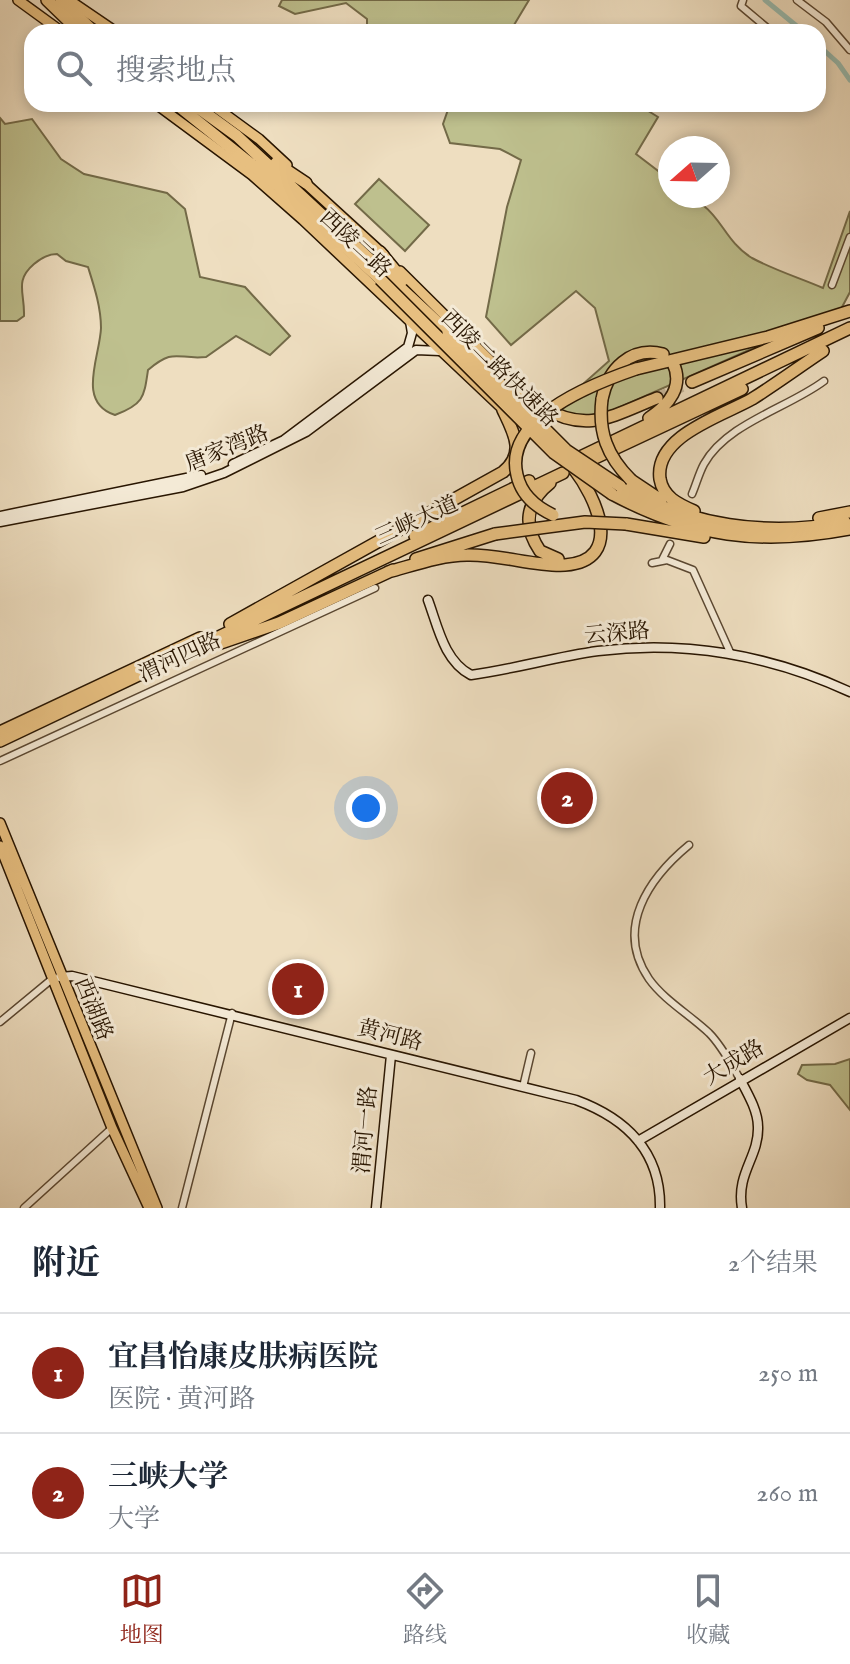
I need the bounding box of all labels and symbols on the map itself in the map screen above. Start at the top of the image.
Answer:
north arrow [658,136,730,208]
street label: 西陵二路 [313,204,397,284]
street label: 西陵二路快速路 [435,305,563,433]
street label: 唐家湾路 [181,420,273,478]
street label: 三峡大道 [371,490,463,552]
street label: 云深路 [583,617,651,651]
street label: 渭河四路 [134,627,226,689]
pin: 2 [541,768,593,828]
your location [346,788,386,828]
pin: 1 [272,959,324,1019]
street label: 西湖路 [68,973,118,1045]
street label: 黄河路 [355,1014,425,1058]
street label: 大成路 [698,1034,770,1092]
street label: 渭河一路 [348,1085,384,1175]

